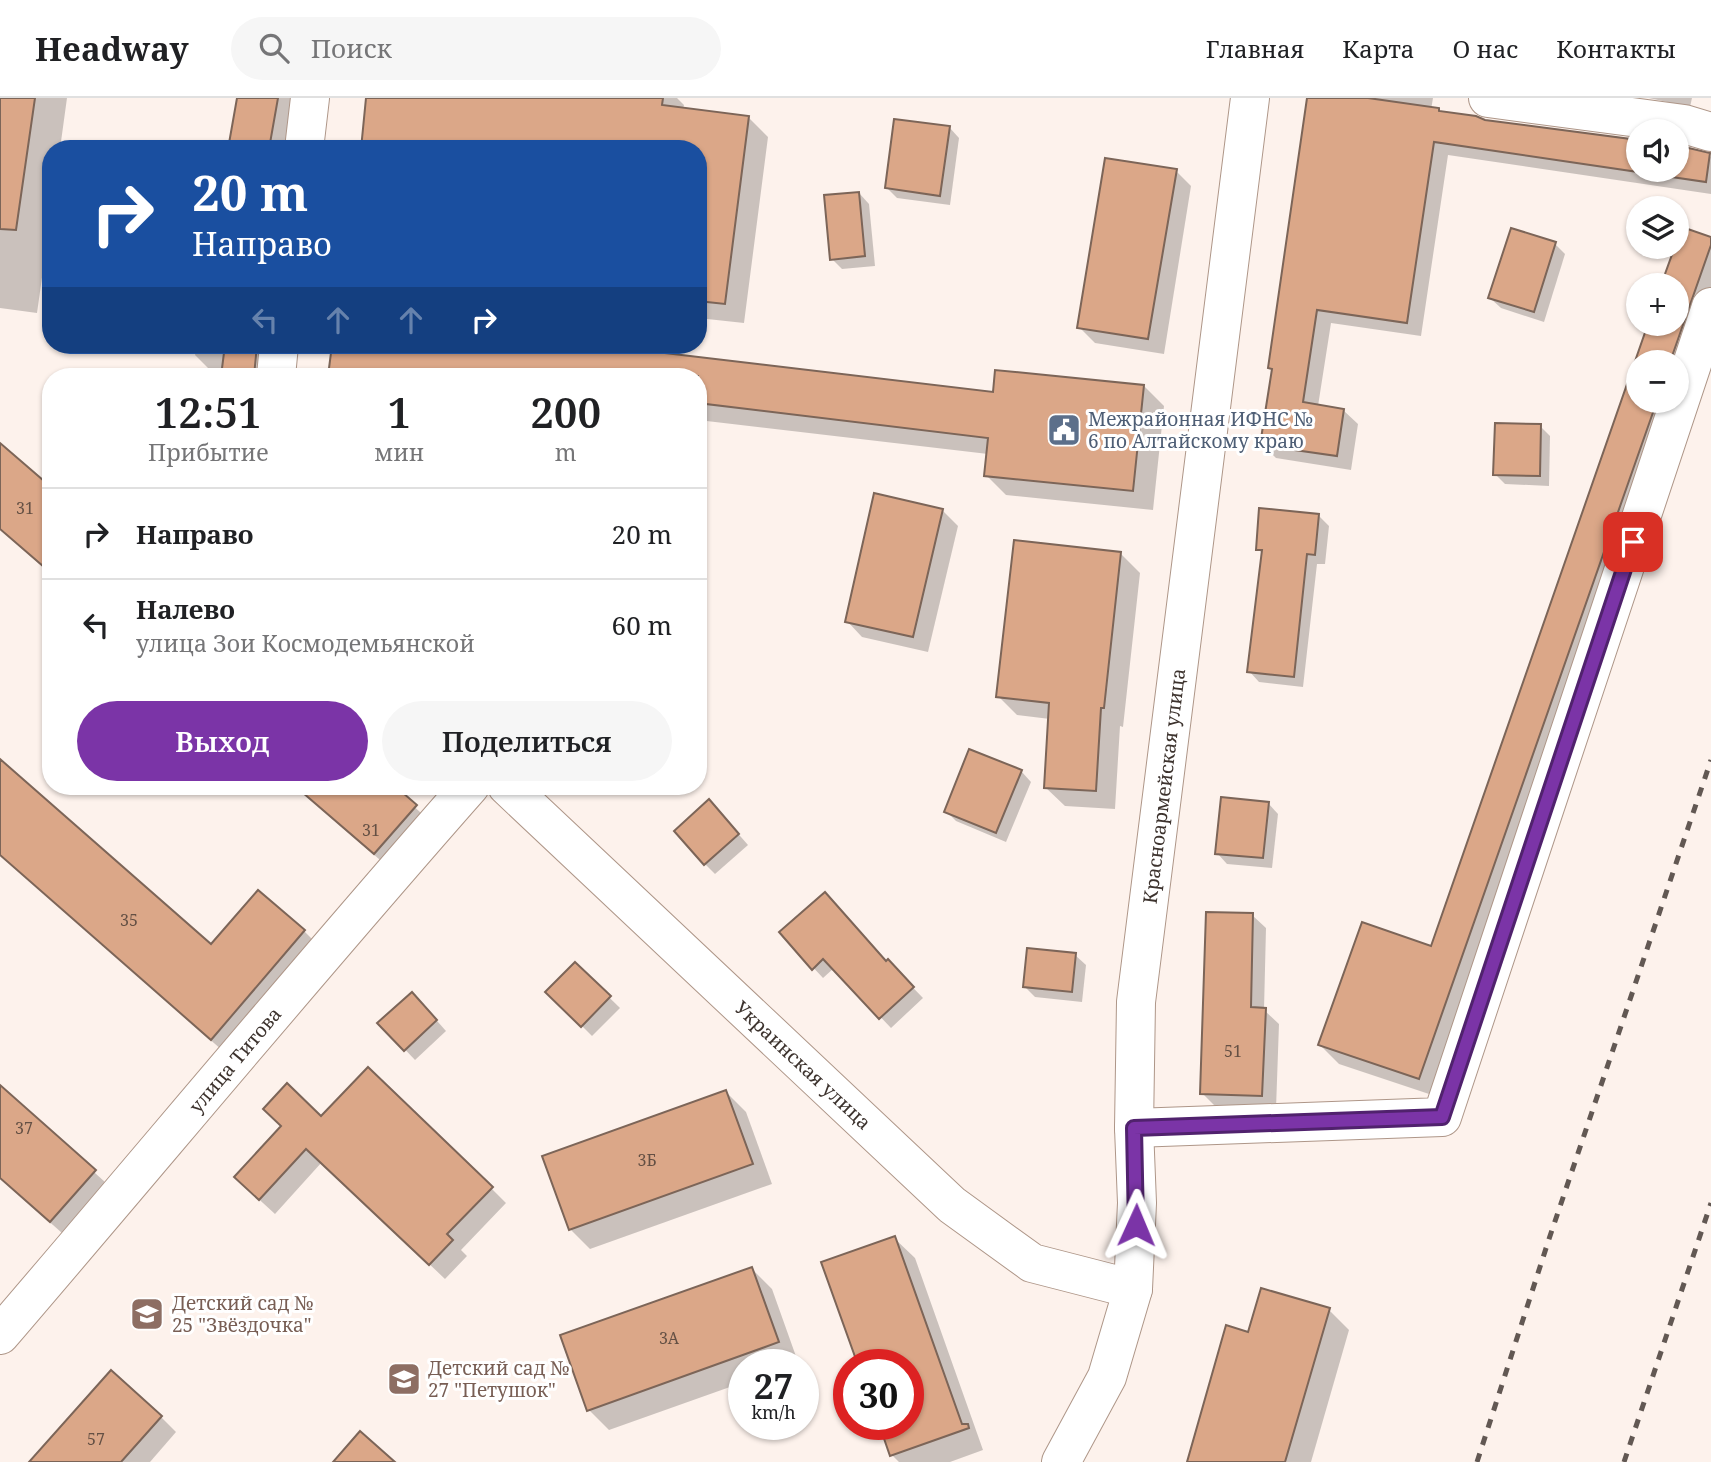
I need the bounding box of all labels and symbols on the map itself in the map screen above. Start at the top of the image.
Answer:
place label: Межрайонная ИФНС № 6 по Алтайскому краю [1088,406,1313,454]
public building icon: Межрайонная ИФНС № 6 по Алтайскому краю [1045,411,1083,449]
house number: 31 [16,497,34,519]
pin [1603,512,1663,572]
street label: Красноармейская улица [1137,667,1191,905]
house number: 31 [362,819,380,841]
house number: 35 [120,909,138,931]
street label: Украинская улица [729,995,877,1135]
street label: улица Титова [183,1002,287,1118]
house number: 51 [1224,1040,1242,1062]
house number: 37 [15,1117,33,1139]
house number: 3Б [637,1149,657,1171]
position arrow [1099,1188,1173,1262]
place label: Детский сад № 25 "Звёздочка" [172,1290,314,1338]
school or university icon: Детский сад № 25 "Звёздочка" [128,1295,166,1333]
house number: 3А [659,1327,680,1349]
speed limit sign: 30 [833,1349,924,1440]
place label: Детский сад № 27 "Петушок" [428,1355,570,1403]
school or university icon: Детский сад № 27 "Петушок" [385,1360,423,1398]
house number: 57 [87,1428,105,1450]

